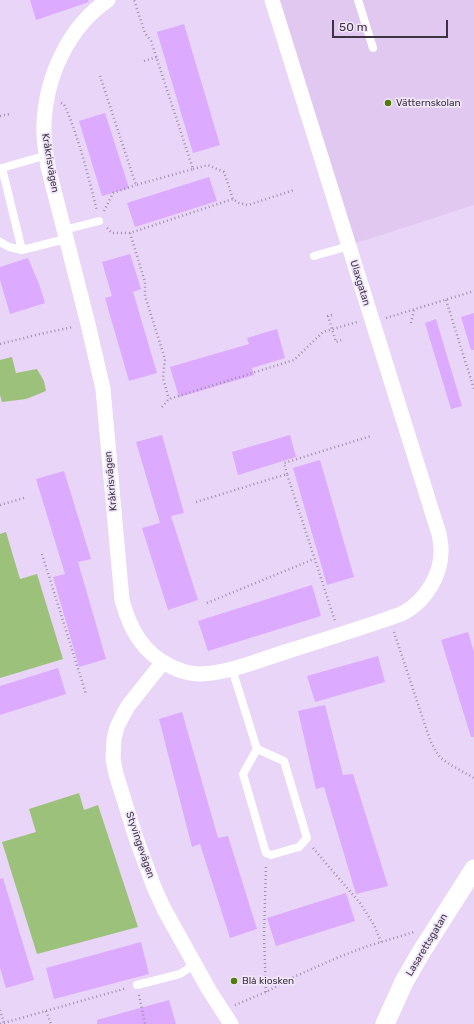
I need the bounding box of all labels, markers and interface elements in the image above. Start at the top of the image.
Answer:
scale bar [334,12,450,38]
text: 50 m [339,20,367,34]
place label: Vätternskolan [396,97,461,109]
marker: Vätternskolan [383,98,393,108]
street label: Kråkrisvägen [39,132,61,194]
street label: Ulaxgatan [347,259,373,307]
street label: Kråkrisvägen [102,451,120,511]
street label: Styvingevägen [123,810,157,880]
street label: Lasarettsgatan [404,912,450,978]
place label: Blå kiosken [242,975,294,987]
marker: Blå kiosken [229,976,239,986]

